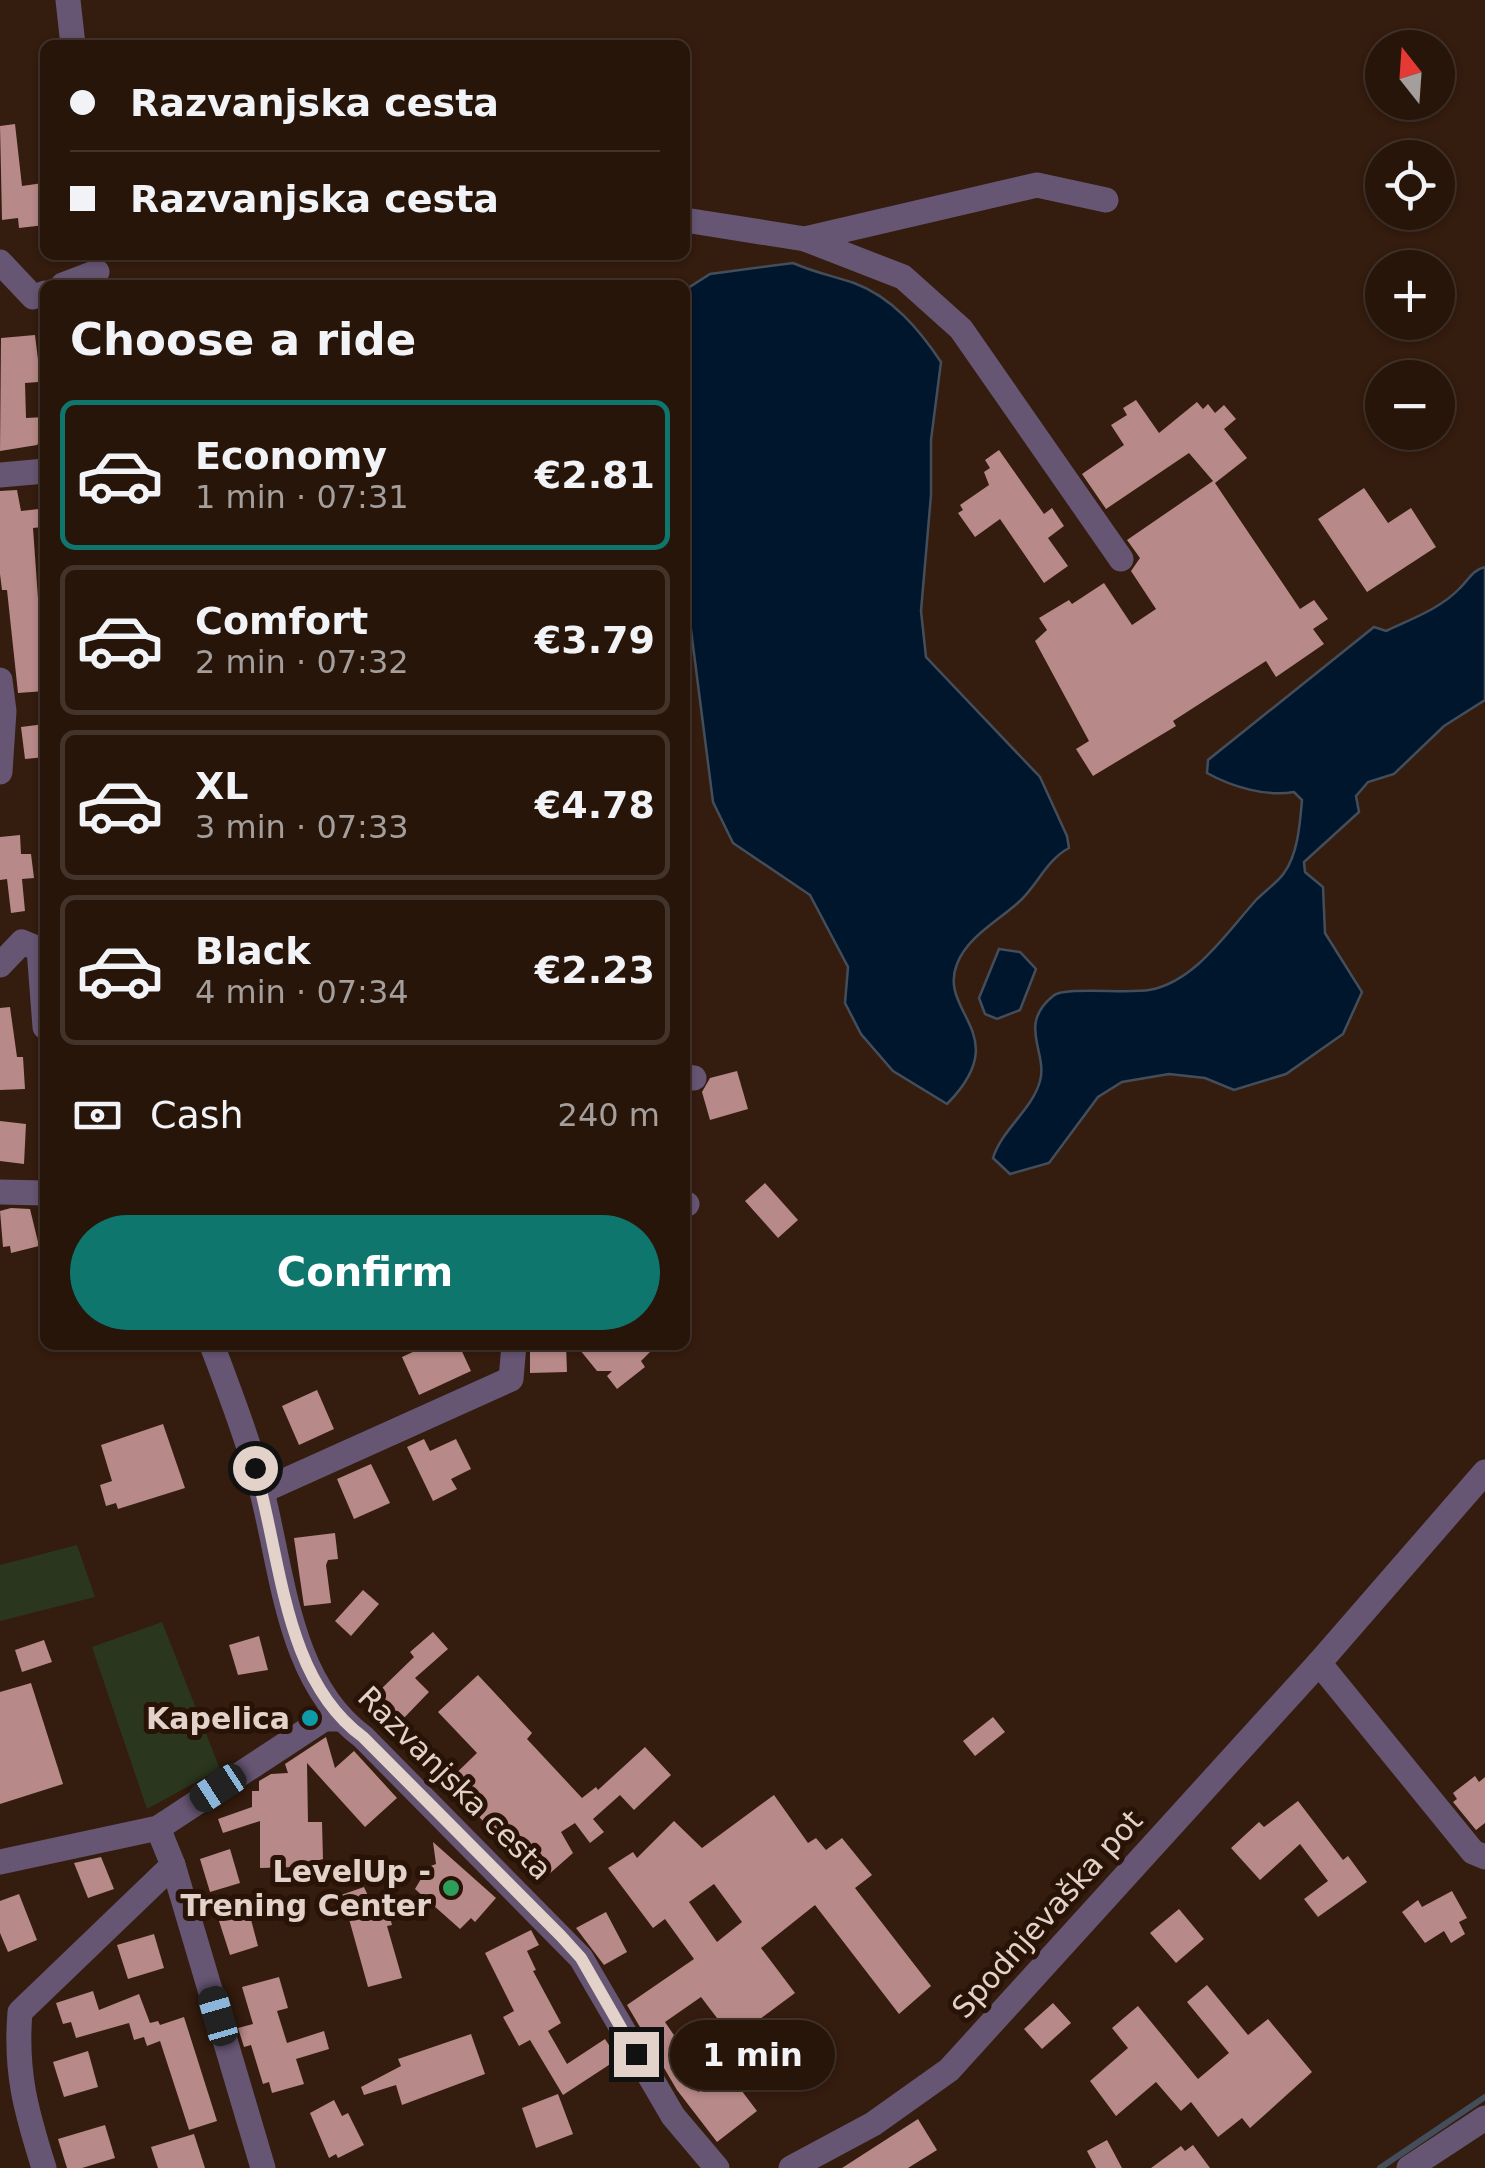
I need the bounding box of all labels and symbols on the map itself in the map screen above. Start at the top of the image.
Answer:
north arrow [1365,30,1455,120]
route start [233,1446,278,1491]
street label: Razvanjska cesta [351,1679,559,1887]
place label: Kapelica [146,1701,290,1736]
marker: Kapelica [299,1707,321,1729]
car [185,1759,251,1817]
street label: Spodnjevaška pot [945,1803,1149,2025]
place label: LevelUp - Trening Center [181,1854,431,1923]
marker: LevelUp - Trening Center [440,1877,462,1899]
car [195,1983,241,2049]
callout: 1 min [671,2019,836,2089]
route end [614,2032,659,2077]

